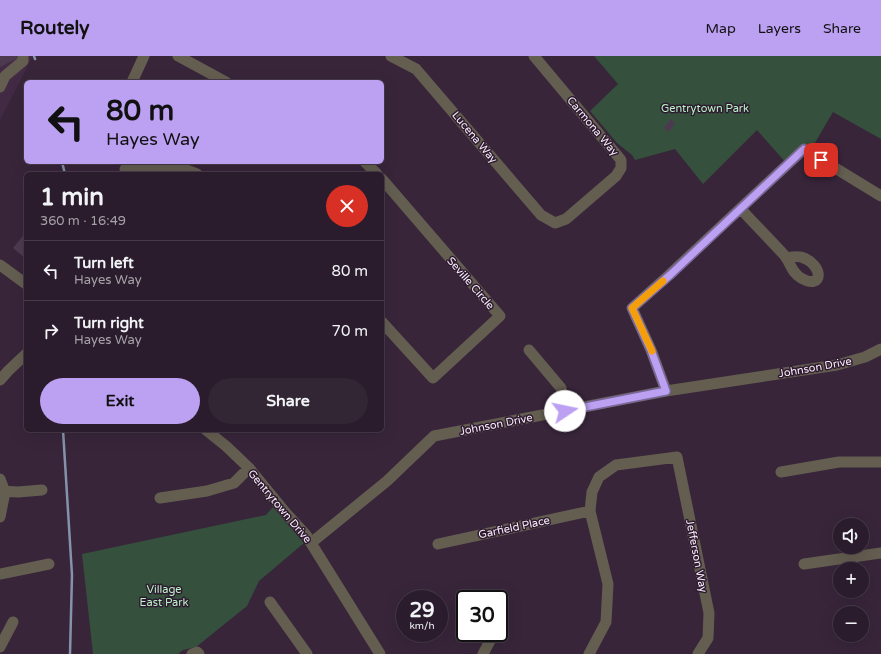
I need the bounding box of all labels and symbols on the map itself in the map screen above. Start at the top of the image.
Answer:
street label: Carmona Way [564,94,621,159]
park label: Gentrytown Park [661,102,749,115]
street label: Lucena Way [449,109,500,166]
pin [804,143,838,177]
street label: Seville Circle [444,254,497,312]
street label: Johnson Drive [778,355,853,380]
position arrow [544,390,586,432]
street label: Johnson Drive [459,411,534,438]
street label: Gentrytown Drive [245,467,314,546]
street label: Garfield Place [477,514,551,541]
street label: Jefferson Way [683,518,710,594]
park label: Village East Park [140,583,188,609]
speed limit sign: 30 [456,590,508,642]

